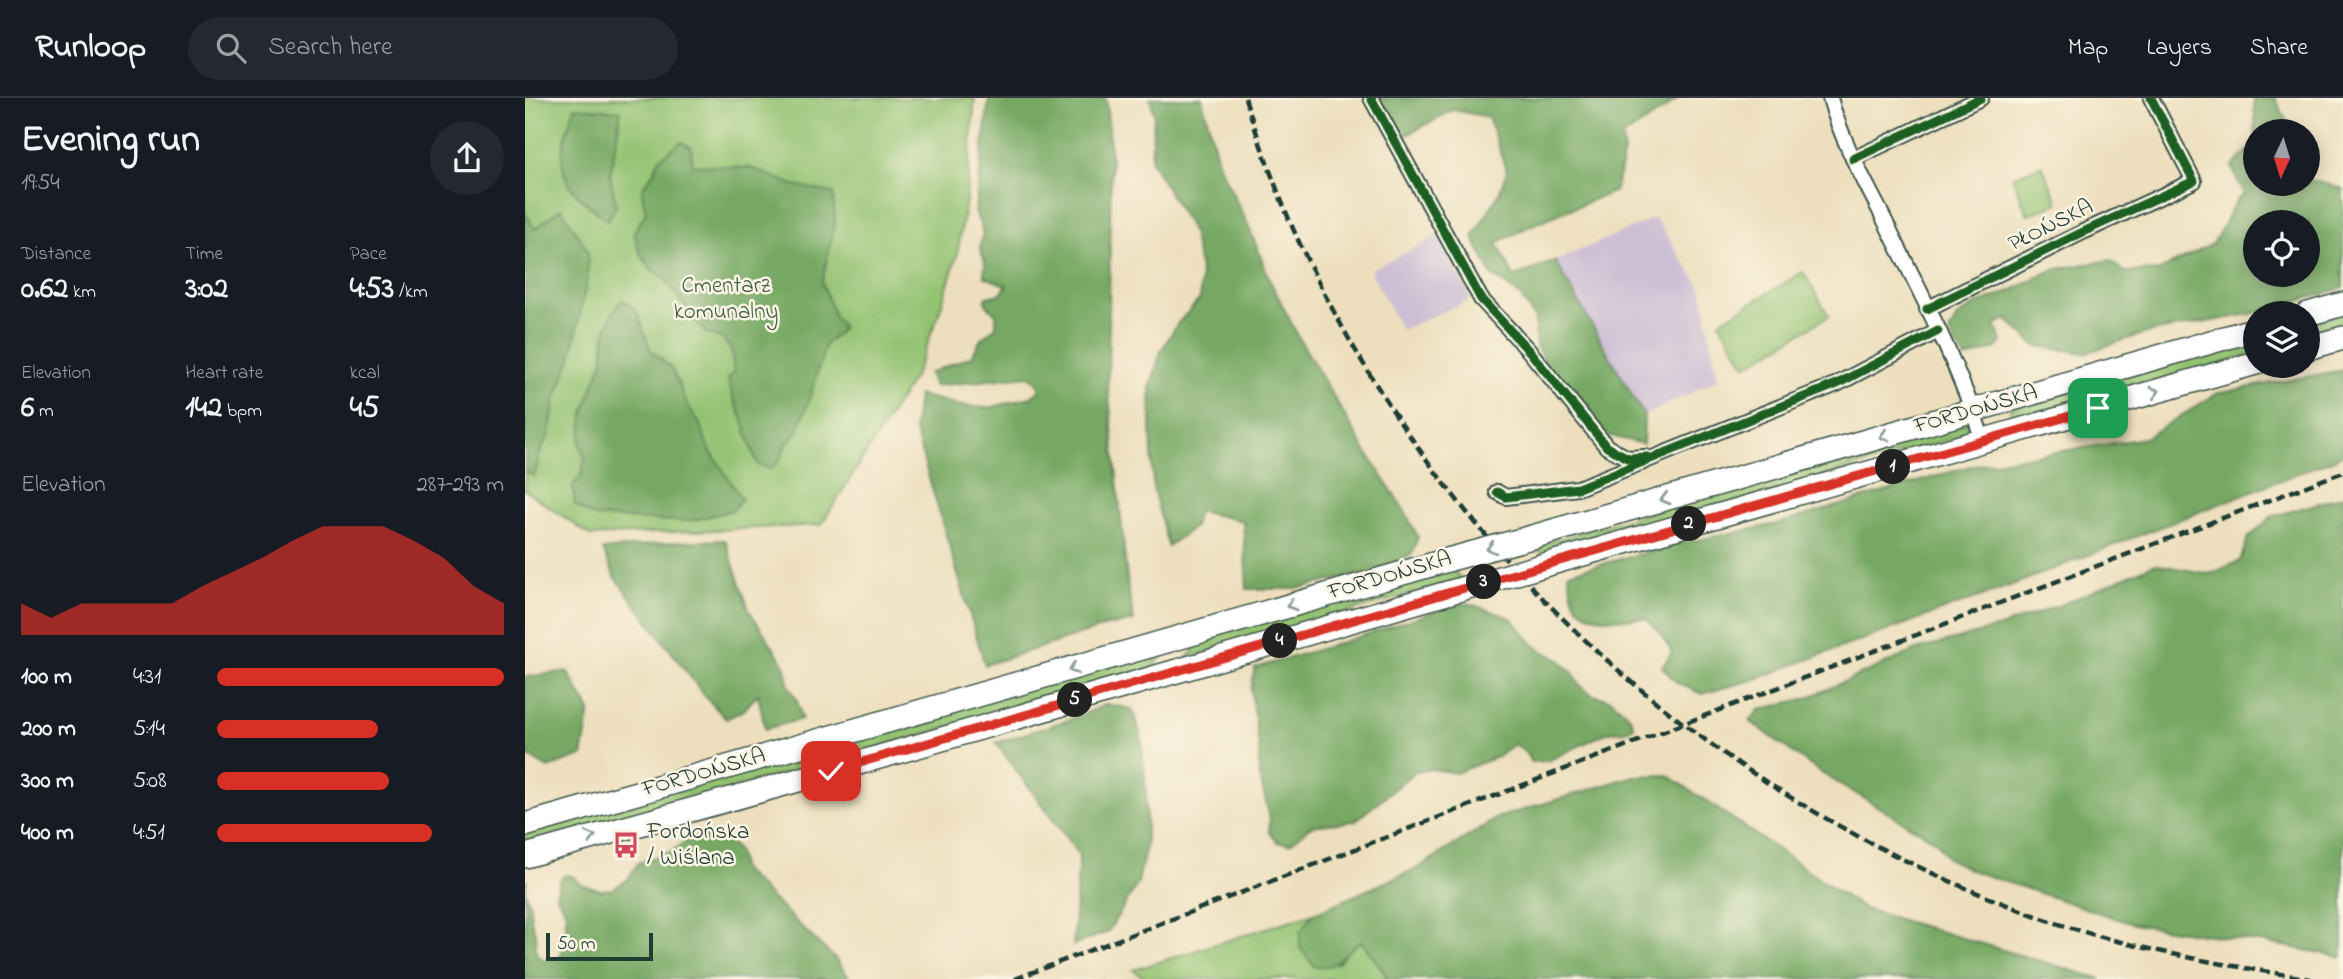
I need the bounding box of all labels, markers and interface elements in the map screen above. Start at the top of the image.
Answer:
search box [188,17,678,80]
text: Runloop [35,24,146,72]
icon: search [212,29,250,67]
text: Search here [268,29,393,67]
text: Map [2068,31,2108,66]
text: Layers [2146,31,2212,66]
text: Share [2250,31,2308,66]
text: Evening run [21,113,200,169]
north arrow [2243,119,2321,196]
map controls [2243,119,2320,378]
button: share [430,121,504,195]
text: 19:54 [21,167,60,200]
street label: PŁOŃSKA [2003,191,2099,261]
button: locate [2243,210,2320,287]
text: Distance [21,241,91,268]
text: Time [185,241,223,268]
text: Pace [350,241,387,268]
text: 0.62 [21,268,68,312]
text: 3:02 [185,268,228,312]
text: 4:53 [350,268,394,312]
park label: Cmentarz komunalny [674,270,778,331]
text: km [68,279,96,306]
text: /km [394,279,428,306]
button: layers [2243,301,2320,378]
text: Elevation [21,360,91,387]
text: Heart rate [185,360,263,387]
text: kcal [350,360,380,387]
street label: FORDOŃSKA [1909,377,2042,444]
pin [2068,378,2128,438]
one-way arrow [2149,385,2161,400]
text: 6 [21,387,34,431]
text: 142 [185,387,222,431]
text: 45 [350,387,379,431]
icon: arrive [2079,389,2117,427]
text: m [34,398,54,425]
text: bpm [222,398,262,425]
one-way arrow [1878,428,1890,442]
pin: 1 [1875,450,1911,484]
text: 1 [1889,453,1896,480]
text: Elevation [21,469,106,502]
text: 287–293 m [416,469,504,502]
one-way arrow [1660,490,1672,505]
pin: 2 [1671,506,1707,542]
text: 2 [1684,510,1693,537]
one-way arrow [1486,540,1498,554]
street label: FORDOŃSKA [1323,543,1456,610]
pin: 3 [1467,564,1501,600]
text: 3 [1480,568,1487,595]
one-way arrow [1285,597,1297,612]
pin: 4 [1263,624,1297,658]
text: 4 [1276,627,1283,654]
one-way arrow [1067,660,1079,675]
text: 100 m [21,661,72,694]
text: 4:31 [133,661,161,694]
pin: 5 [1057,682,1093,718]
text: 5 [1069,686,1080,713]
text: 200 m [21,713,76,746]
text: 5:14 [133,713,165,746]
street label: FORDOŃSKA [637,740,770,807]
pin [801,741,861,801]
icon: check [812,752,850,790]
text: 300 m [21,765,74,798]
text: 5:08 [133,765,167,798]
place label: Fordońska / Wiślana [646,816,749,875]
text: 400 m [21,817,74,850]
text: 4:51 [133,817,165,850]
bus stop icon: Fordońska / Wiślana [611,830,641,860]
one-way arrow [584,831,596,845]
scale bar [546,930,653,962]
text: 50 m [557,931,596,958]

